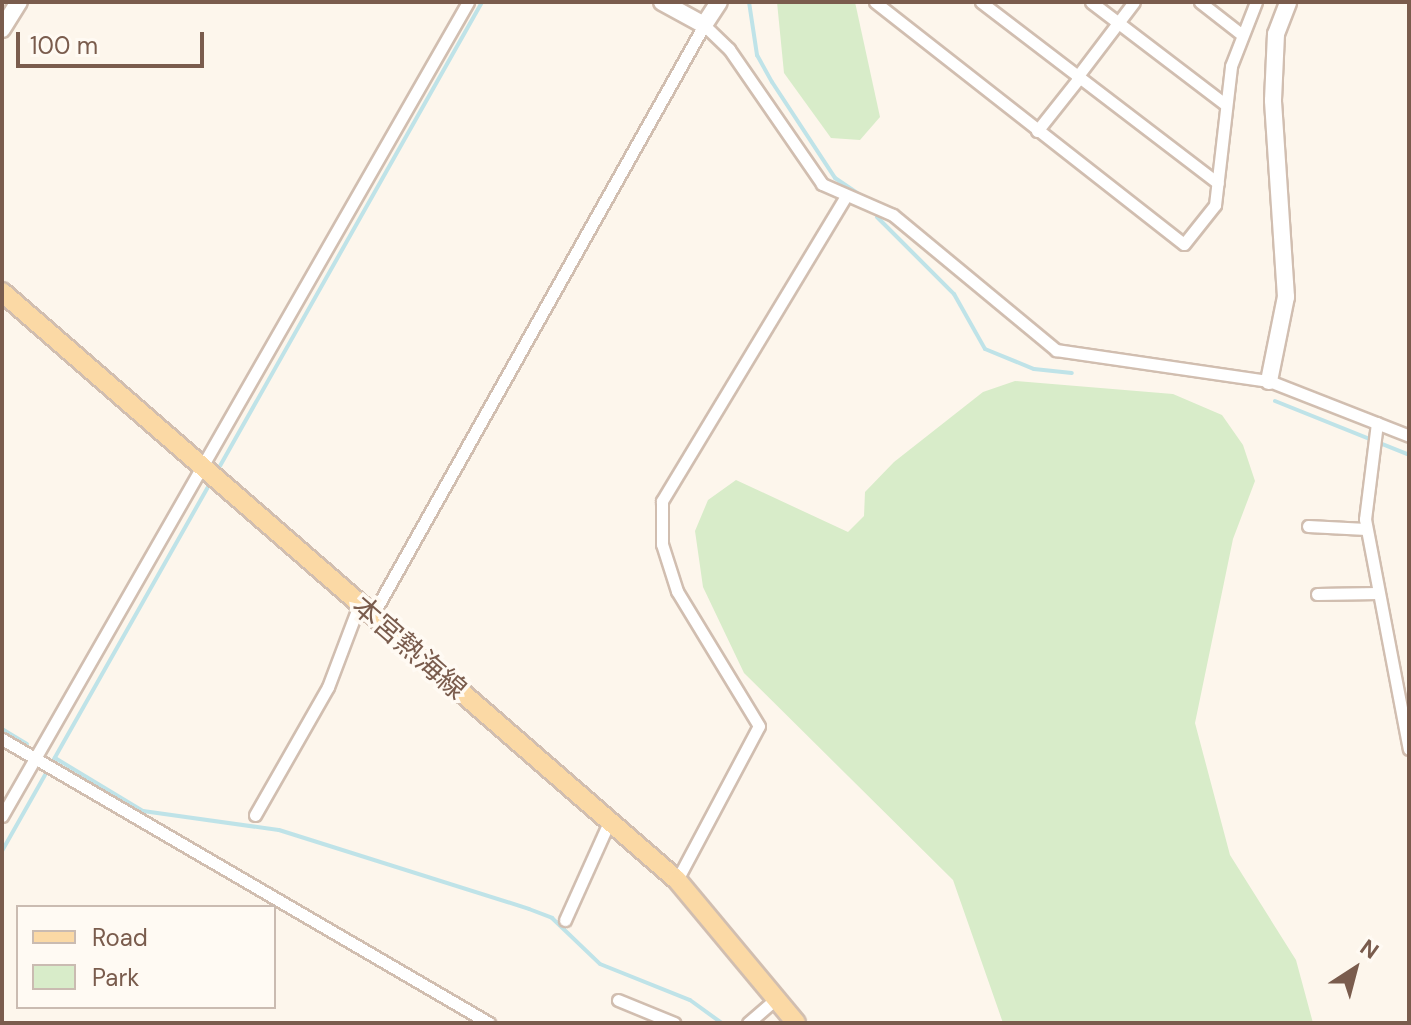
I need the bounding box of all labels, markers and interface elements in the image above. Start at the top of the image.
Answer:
scale bar [20,16,208,66]
text: 100 m [30,30,98,61]
street label: 本宮熱海線 [345,589,473,707]
legend [16,905,276,1009]
text: Road [92,922,148,953]
north arrow [1315,929,1395,1009]
text: N [1354,933,1384,966]
text: Park [92,962,139,993]

